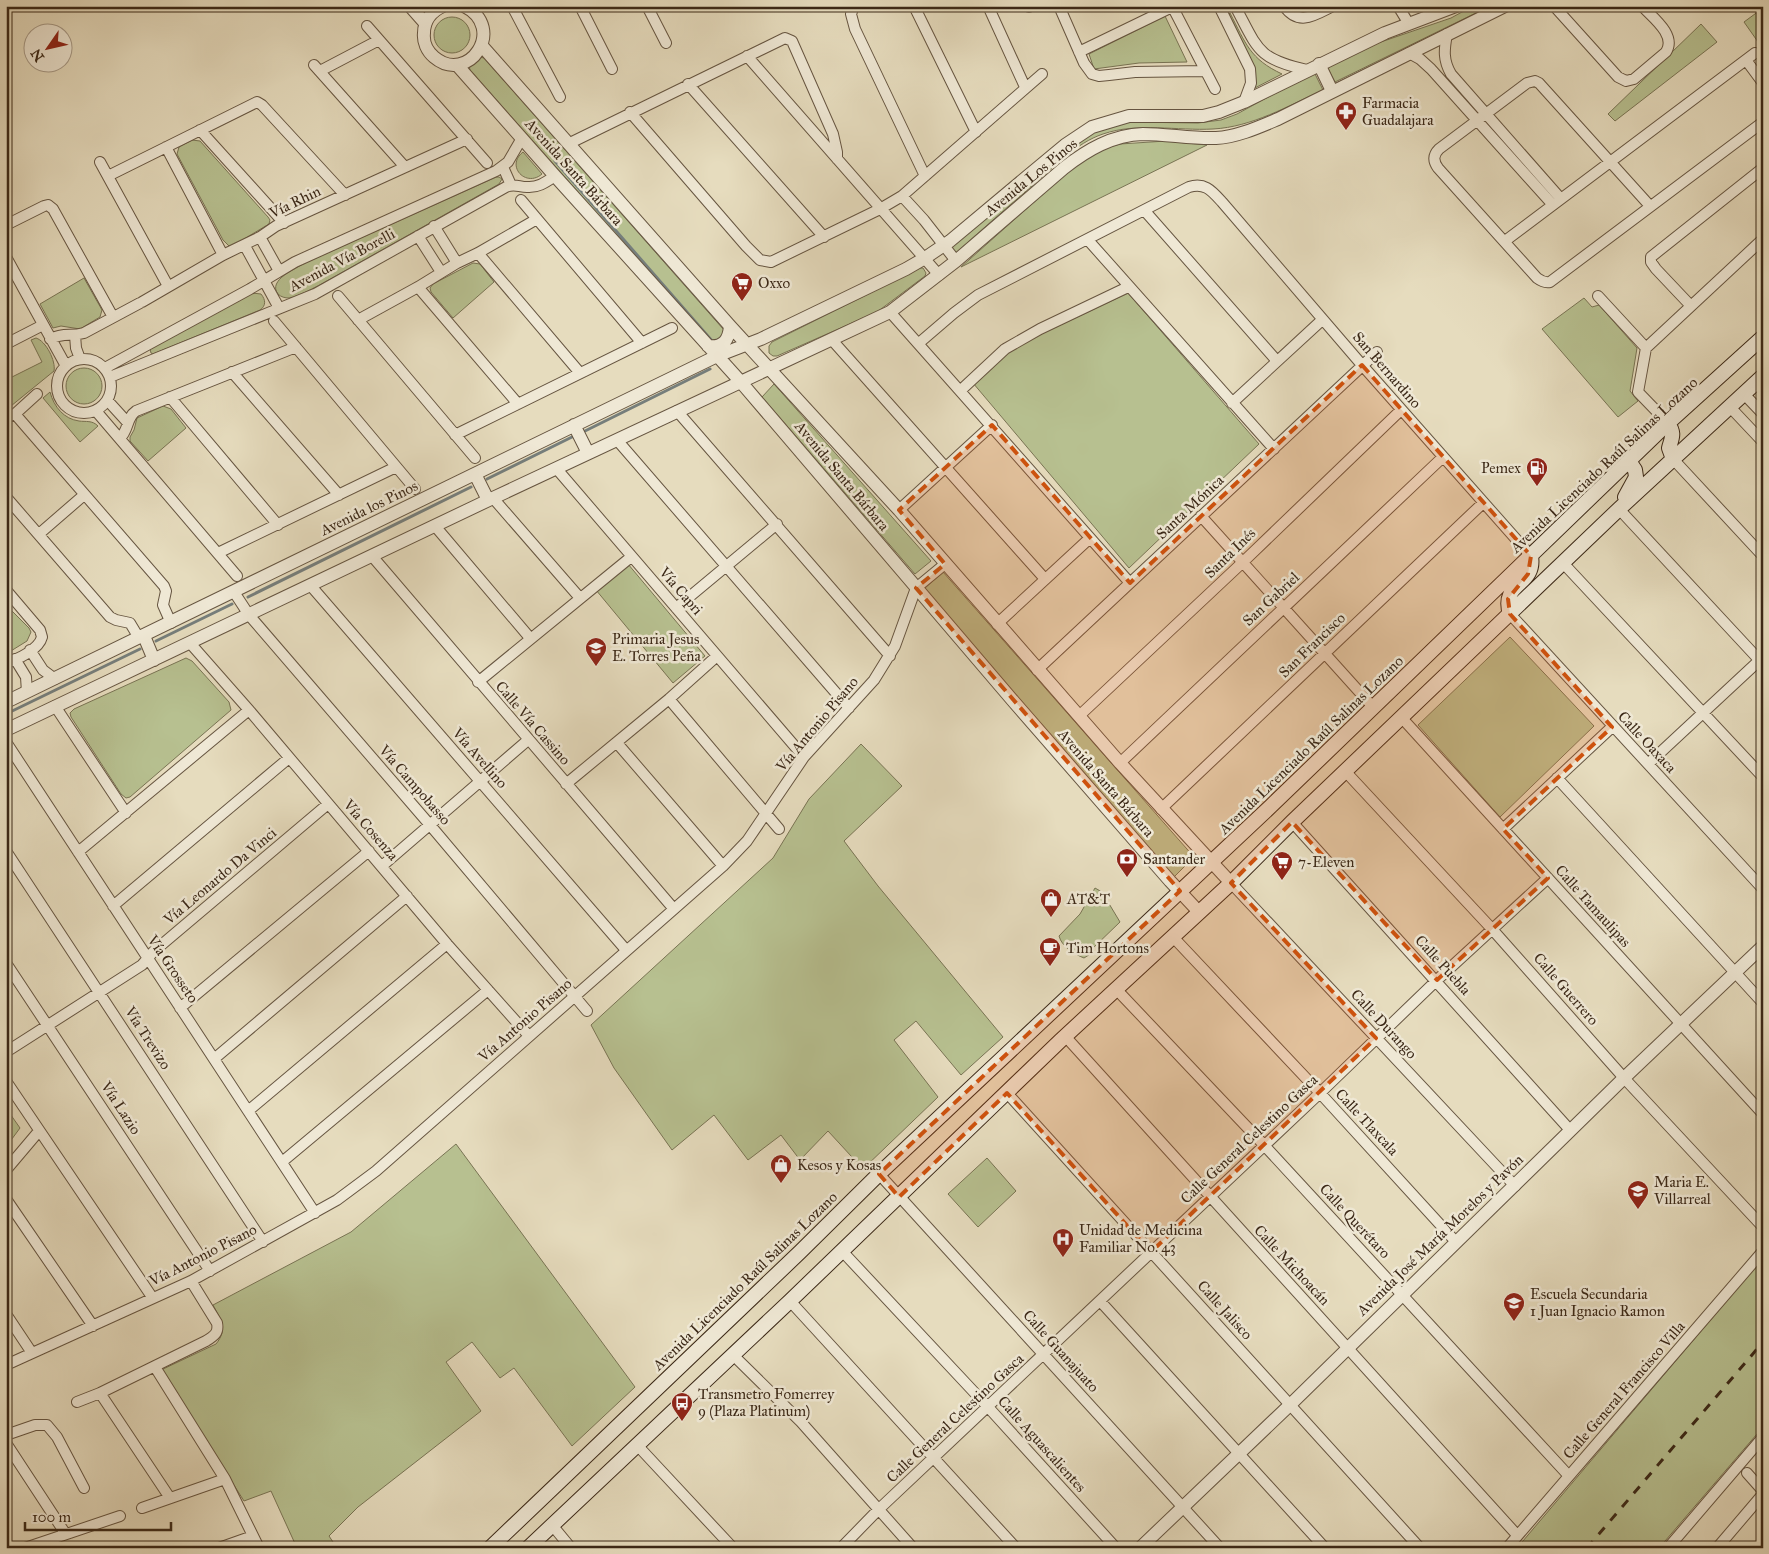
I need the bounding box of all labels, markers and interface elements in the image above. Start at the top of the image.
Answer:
north arrow [22,22,72,72]
text: N [27,45,48,65]
place label: Farmacia Guadalajara [1362,94,1434,129]
pharmacy icon: Farmacia Guadalajara [1334,100,1358,131]
street label: Avenida Santa Bárbara [521,114,627,230]
street label: Avenida Los Pinos [980,134,1081,220]
street label: Vía Rhin [266,182,324,223]
street label: Avenida Vía Borelli [285,225,398,296]
supermarket icon: Oxxo [730,271,754,302]
place label: Oxxo [758,274,791,292]
street label: San Bernardino [1349,328,1425,412]
street label: Avenida Licenciado Raúl Salinas Lozano [1506,373,1702,557]
street label: Avenida Santa Bárbara [790,417,893,535]
fuel station icon: Pemex [1525,456,1549,487]
place label: Pemex [1481,459,1521,477]
street label: Santa Mónica [1153,471,1228,543]
street label: Avenida los Pinos [316,477,421,540]
street label: Santa Inés [1201,524,1259,582]
street label: Vía Capri [655,563,707,619]
street label: San Gabriel [1239,568,1304,630]
street label: San Francisco [1275,609,1349,681]
place label: Primaria Jesus E. Torres Peña [612,630,701,665]
school or university icon: Primaria Jesus E. Torres Peña [584,636,608,667]
street label: Avenida Licenciado Raúl Salinas Lozano [1214,652,1407,839]
street label: Vía Antonio Pisano [771,673,862,776]
street label: Calle Vía Cassino [492,677,575,769]
street label: Calle Oaxaca [1614,708,1680,777]
street label: Vía Avellino [448,723,511,792]
street label: Avenida Santa Bárbara [1053,724,1158,841]
street label: Vía Campobasso [375,740,455,829]
street label: Vía Cosenza [339,795,403,865]
street label: Vía Leonardo Da Vinci [159,824,280,929]
bank icon: Santander [1115,847,1139,878]
place label: Santander [1143,850,1206,868]
supermarket icon: 7-Eleven [1270,850,1294,881]
place label: 7-Eleven [1298,853,1354,871]
street label: Calle Tamaulipas [1551,861,1635,951]
shop icon: AT&T [1039,887,1063,918]
place label: AT&T [1066,890,1110,908]
street label: Vía Grosseto [143,931,202,1007]
street label: Calle Puebla [1411,931,1475,999]
cafe icon: Tim Hortons [1038,936,1062,967]
place label: Tim Hortons [1066,939,1149,957]
street label: Calle Guerrero [1530,949,1603,1029]
street label: Vía Antonio Pisano [474,974,576,1066]
street label: Calle Durango [1347,985,1421,1063]
street label: Vía Trevizo [120,1002,175,1073]
street label: Calle General Celestino Gasca [1177,1070,1322,1207]
street label: Vía Lazio [97,1077,145,1138]
street label: Calle Tlaxcala [1332,1085,1403,1160]
street label: Avenida José María Morelos y Pavón [1352,1151,1528,1321]
shop icon: Kesos y Kosas [769,1153,793,1184]
place label: Kesos y Kosas [797,1156,881,1174]
place label: Maria E. Villarreal [1653,1173,1712,1208]
school or university icon: Maria E. Villarreal [1626,1179,1650,1210]
street label: Calle Querétaro [1316,1180,1394,1262]
street label: Avenida Licenciado Raúl Salinas Lozano [648,1188,841,1375]
street label: Vía Antonio Pisano [145,1220,260,1290]
place label: Unidad de Medicina Familiar No. 43 [1079,1221,1203,1256]
street label: Calle Michoacán [1250,1221,1334,1309]
hospital icon: Unidad de Medicina Familiar No. 43 [1051,1227,1075,1258]
street label: Calle Jalisco [1193,1277,1257,1344]
place label: Escuela Secundaria 1 Juan Ignacio Ramon [1530,1285,1665,1321]
school or university icon: Escuela Secundaria 1 Juan Ignacio Ramon [1502,1291,1526,1322]
street label: Calle Guanajuato [1019,1306,1103,1396]
street label: Calle General Francisco Villa [1559,1317,1689,1463]
street label: Calle General Celestino Gasca [883,1349,1028,1486]
place label: Transmetro Fomerrey 9 (Plaza Platinum) [698,1385,835,1421]
bus stop icon: Transmetro Fomerrey 9 (Plaza Platinum) [670,1391,694,1422]
street label: Calle Aguascalientes [994,1392,1090,1496]
scale bar [25,1499,171,1531]
text: 100 m [32,1508,72,1526]

